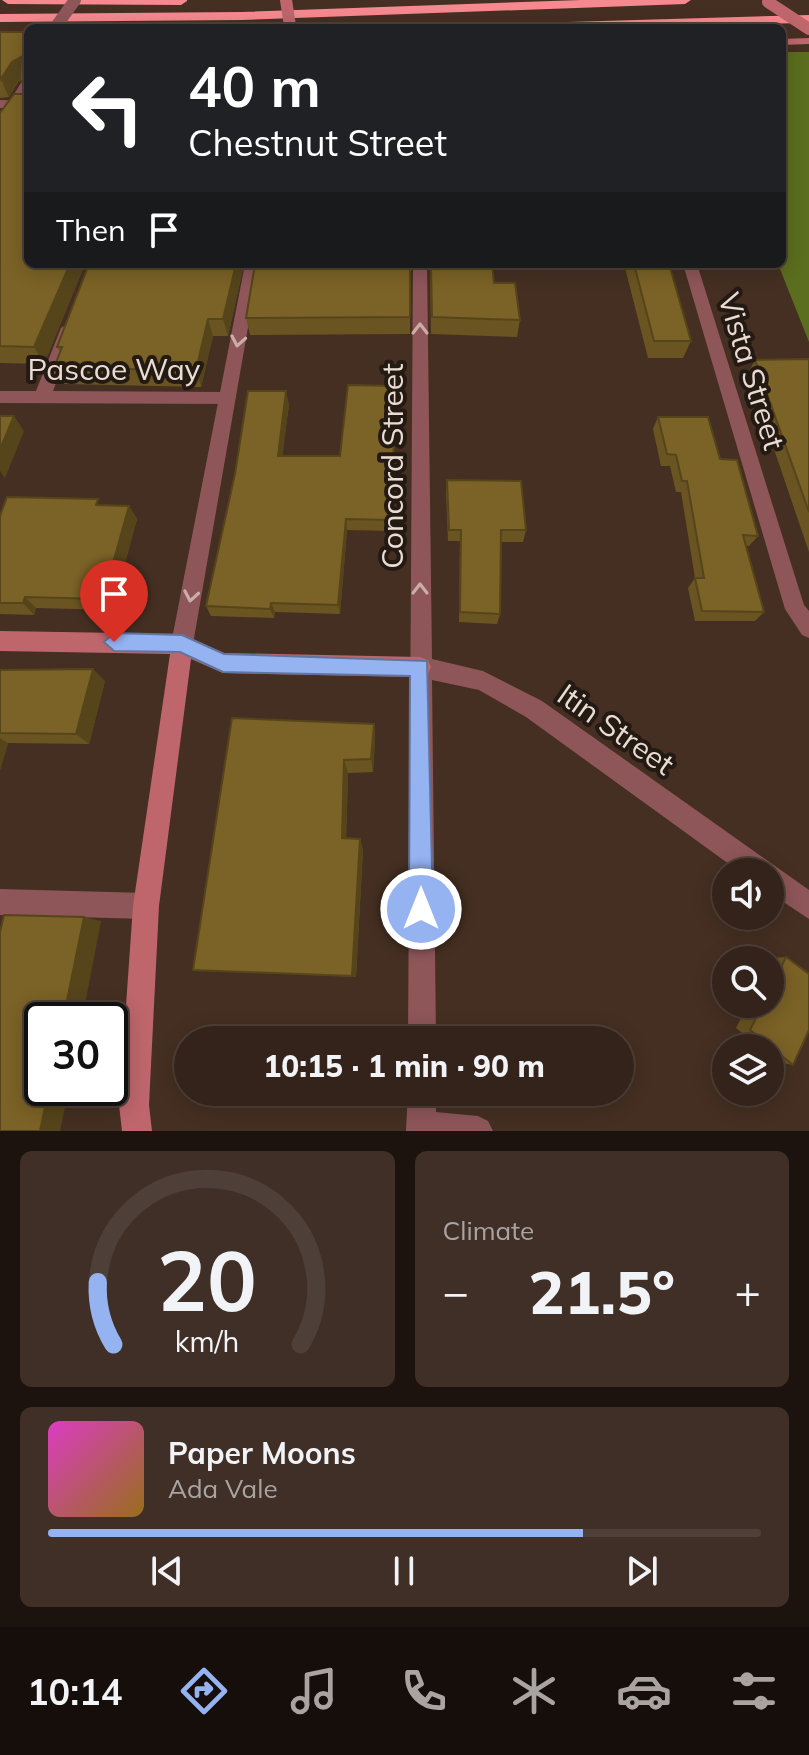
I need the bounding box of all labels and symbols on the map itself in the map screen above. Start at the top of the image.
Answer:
street label: Vista Street [710,288,794,454]
one-way arrow [411,322,429,335]
one-way arrow [230,334,247,347]
street label: Pascoe Way [28,350,201,388]
street label: Concord Street [373,363,411,569]
pin [80,560,148,642]
one-way arrow [411,582,429,595]
one-way arrow [183,590,200,603]
street label: Itin Street [550,675,682,783]
position arrow [379,867,463,951]
speed limit sign: 30 [24,1002,128,1106]

